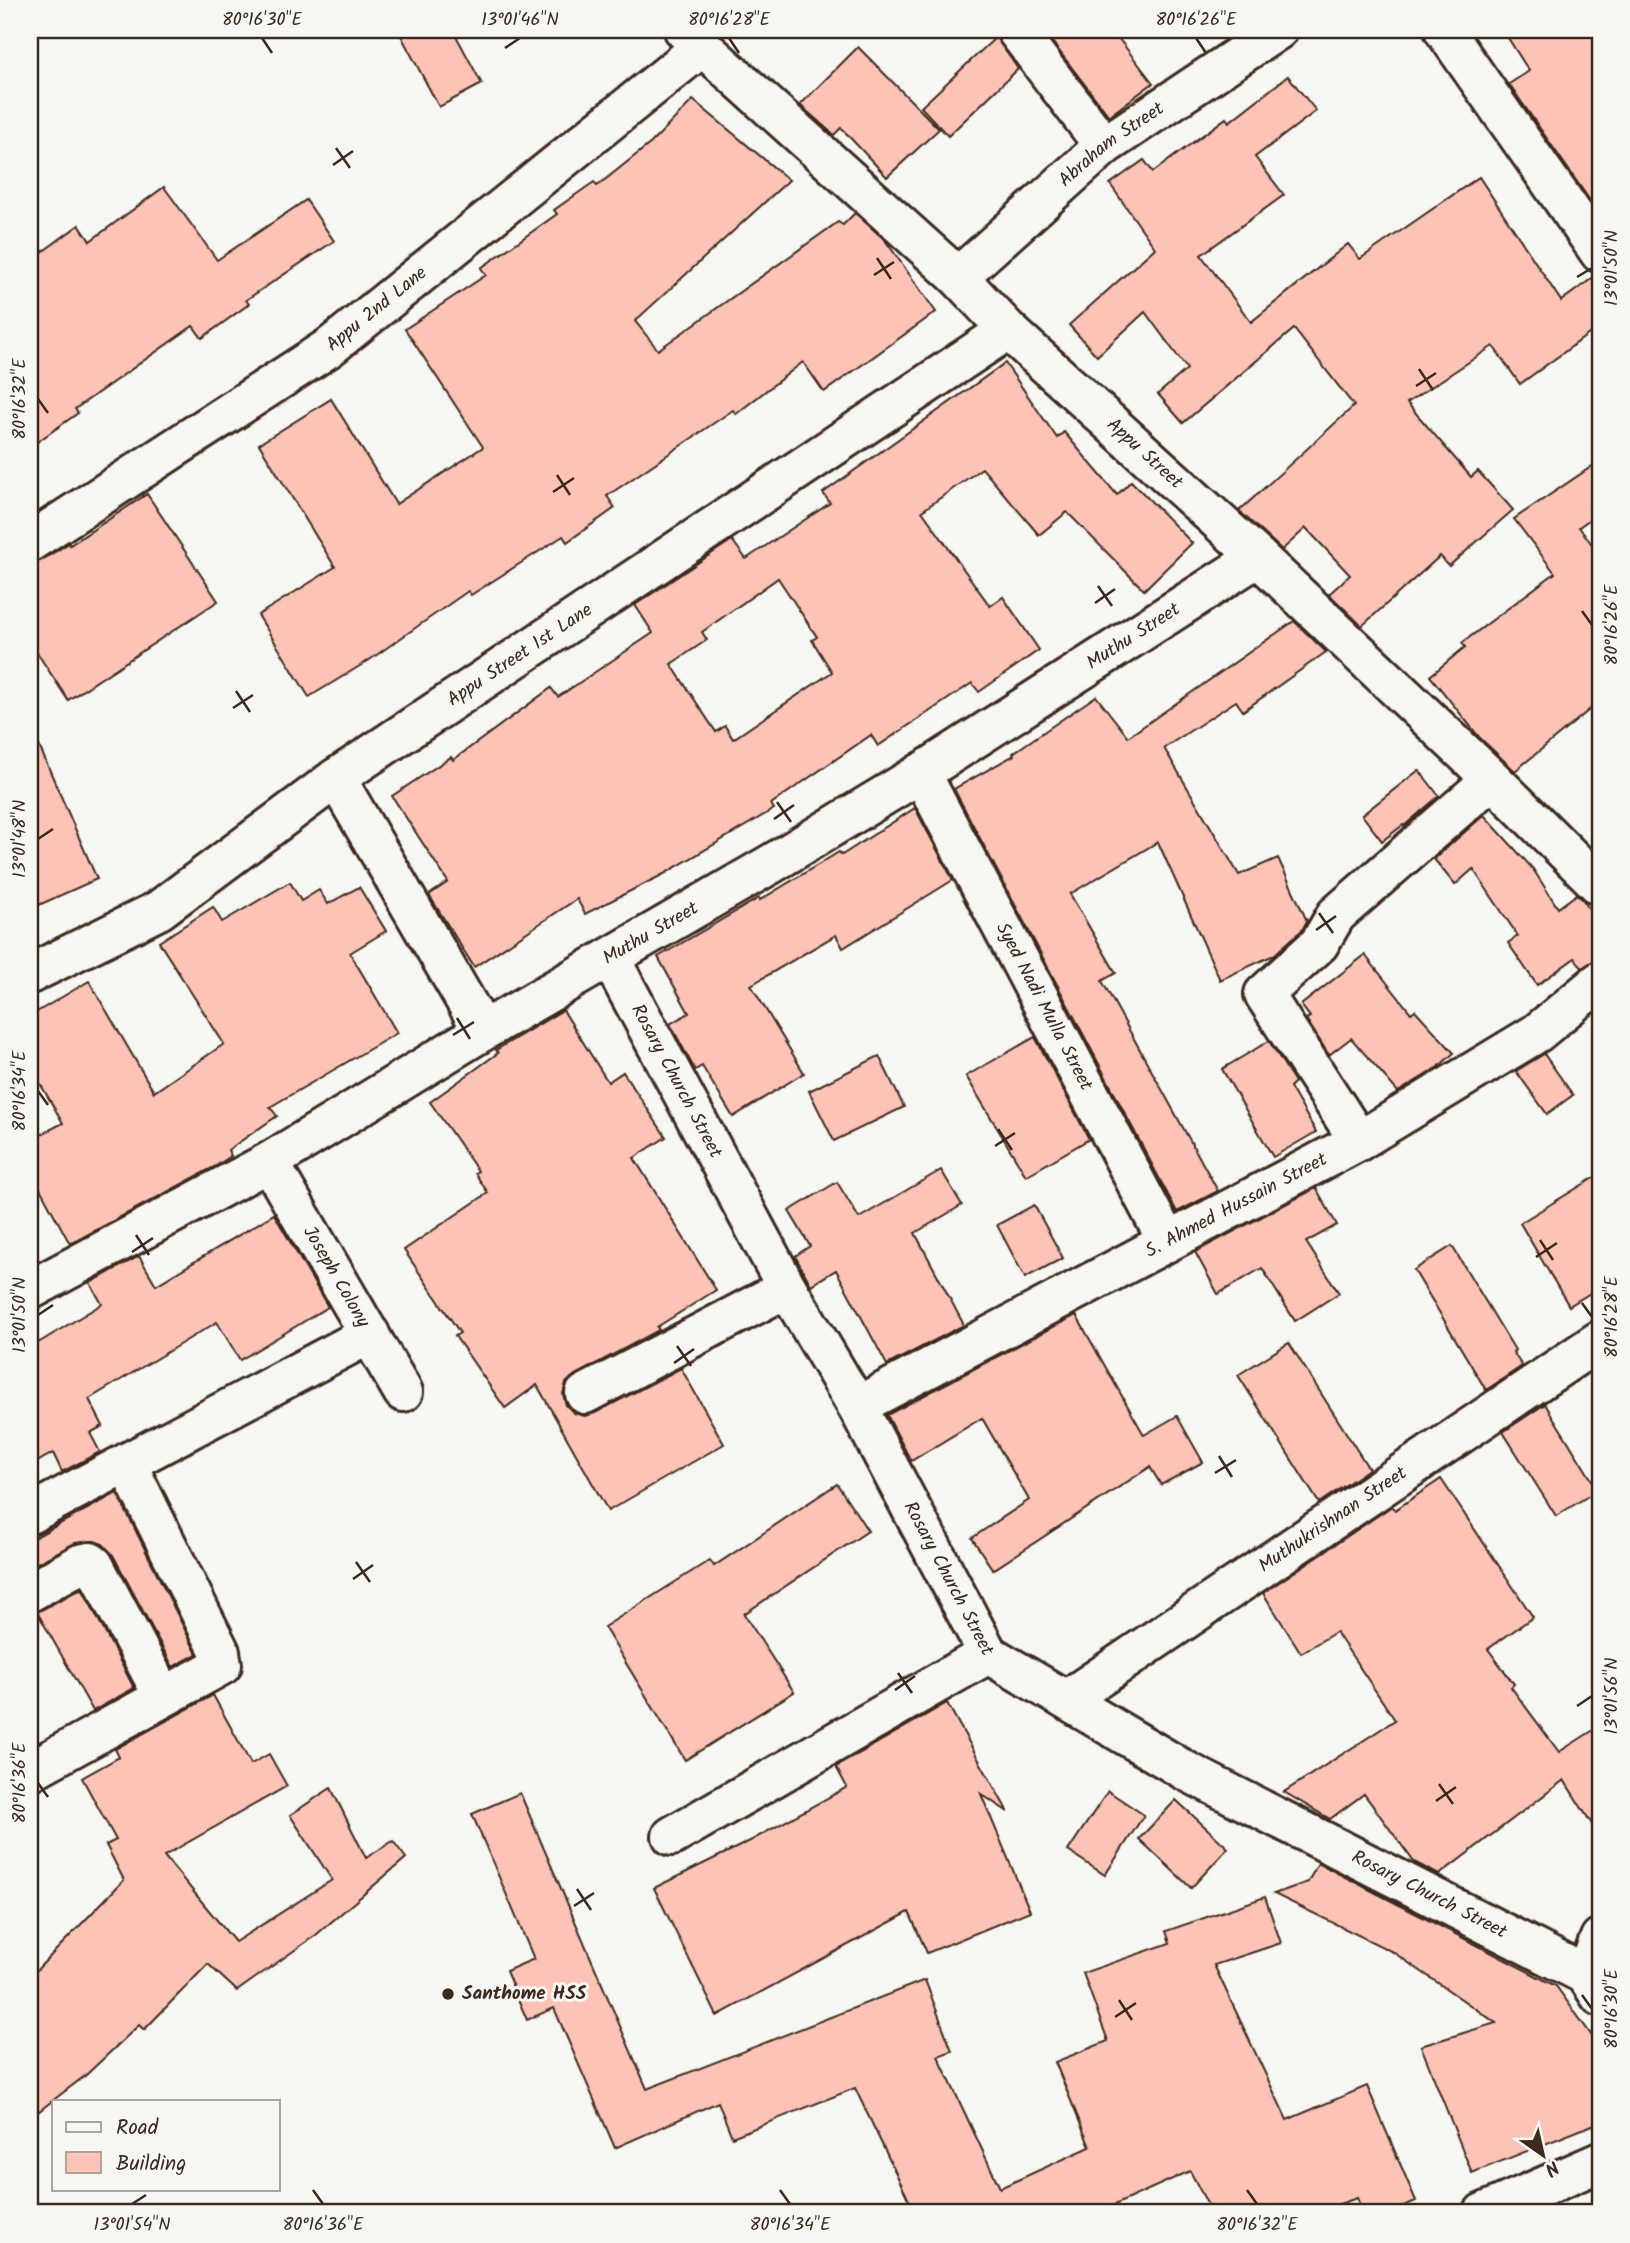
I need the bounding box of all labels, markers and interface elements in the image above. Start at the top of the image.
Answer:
text: 80°16'30"E [222,6,302,35]
text: 13°01'46"N [481,6,559,35]
text: 80°16'28"E [688,6,770,35]
text: 80°16'26"E [1155,6,1237,35]
street label: Abraham Street [1052,94,1171,195]
text: 13°01'50"N [1598,230,1627,306]
street label: Appu 2nd Lane [320,259,434,359]
text: 80°16'32"E [6,358,35,440]
street label: Appu Street [1099,411,1190,497]
text: 80°16'26"E [1598,584,1627,666]
street label: Muthu Street [1081,595,1187,678]
street label: Appu Street 1st Lane [441,596,599,715]
text: 13°01'48"N [6,800,35,878]
street label: Muthu Street [597,894,705,973]
street label: Syed Nadi Mulla Street [987,917,1101,1097]
street label: Rosary Church Street [623,999,730,1164]
text: 80°16'34"E [6,1050,35,1131]
street label: S. Ahmed Hussain Street [1140,1145,1333,1266]
street label: Joseph Colony [294,1220,378,1334]
text: 80°16'28"E [1598,1276,1627,1358]
text: 13°01'50"N [6,1277,35,1353]
street label: Muthukrishnan Street [1252,1459,1414,1581]
street label: Rosary Church Street [895,1496,1002,1662]
text: 13°01'56"N [1598,1657,1627,1735]
text: 80°16'36"E [6,1742,35,1823]
street label: Rosary Church Street [1346,1843,1513,1947]
text: 80°16'30"E [1598,1969,1627,2049]
place label: Santhome HSS [462,1979,587,2009]
marker: Santhome HSS [440,1986,456,2002]
legend [52,2100,280,2190]
text: Road [116,2112,159,2145]
north arrow [1508,2120,1578,2190]
text: Building [116,2148,186,2181]
text: N [1538,2152,1565,2183]
text: 13°01'54"N [93,2211,171,2240]
text: 80°16'36"E [283,2211,364,2240]
text: 80°16'34"E [750,2211,831,2240]
text: 80°16'32"E [1216,2211,1298,2240]

